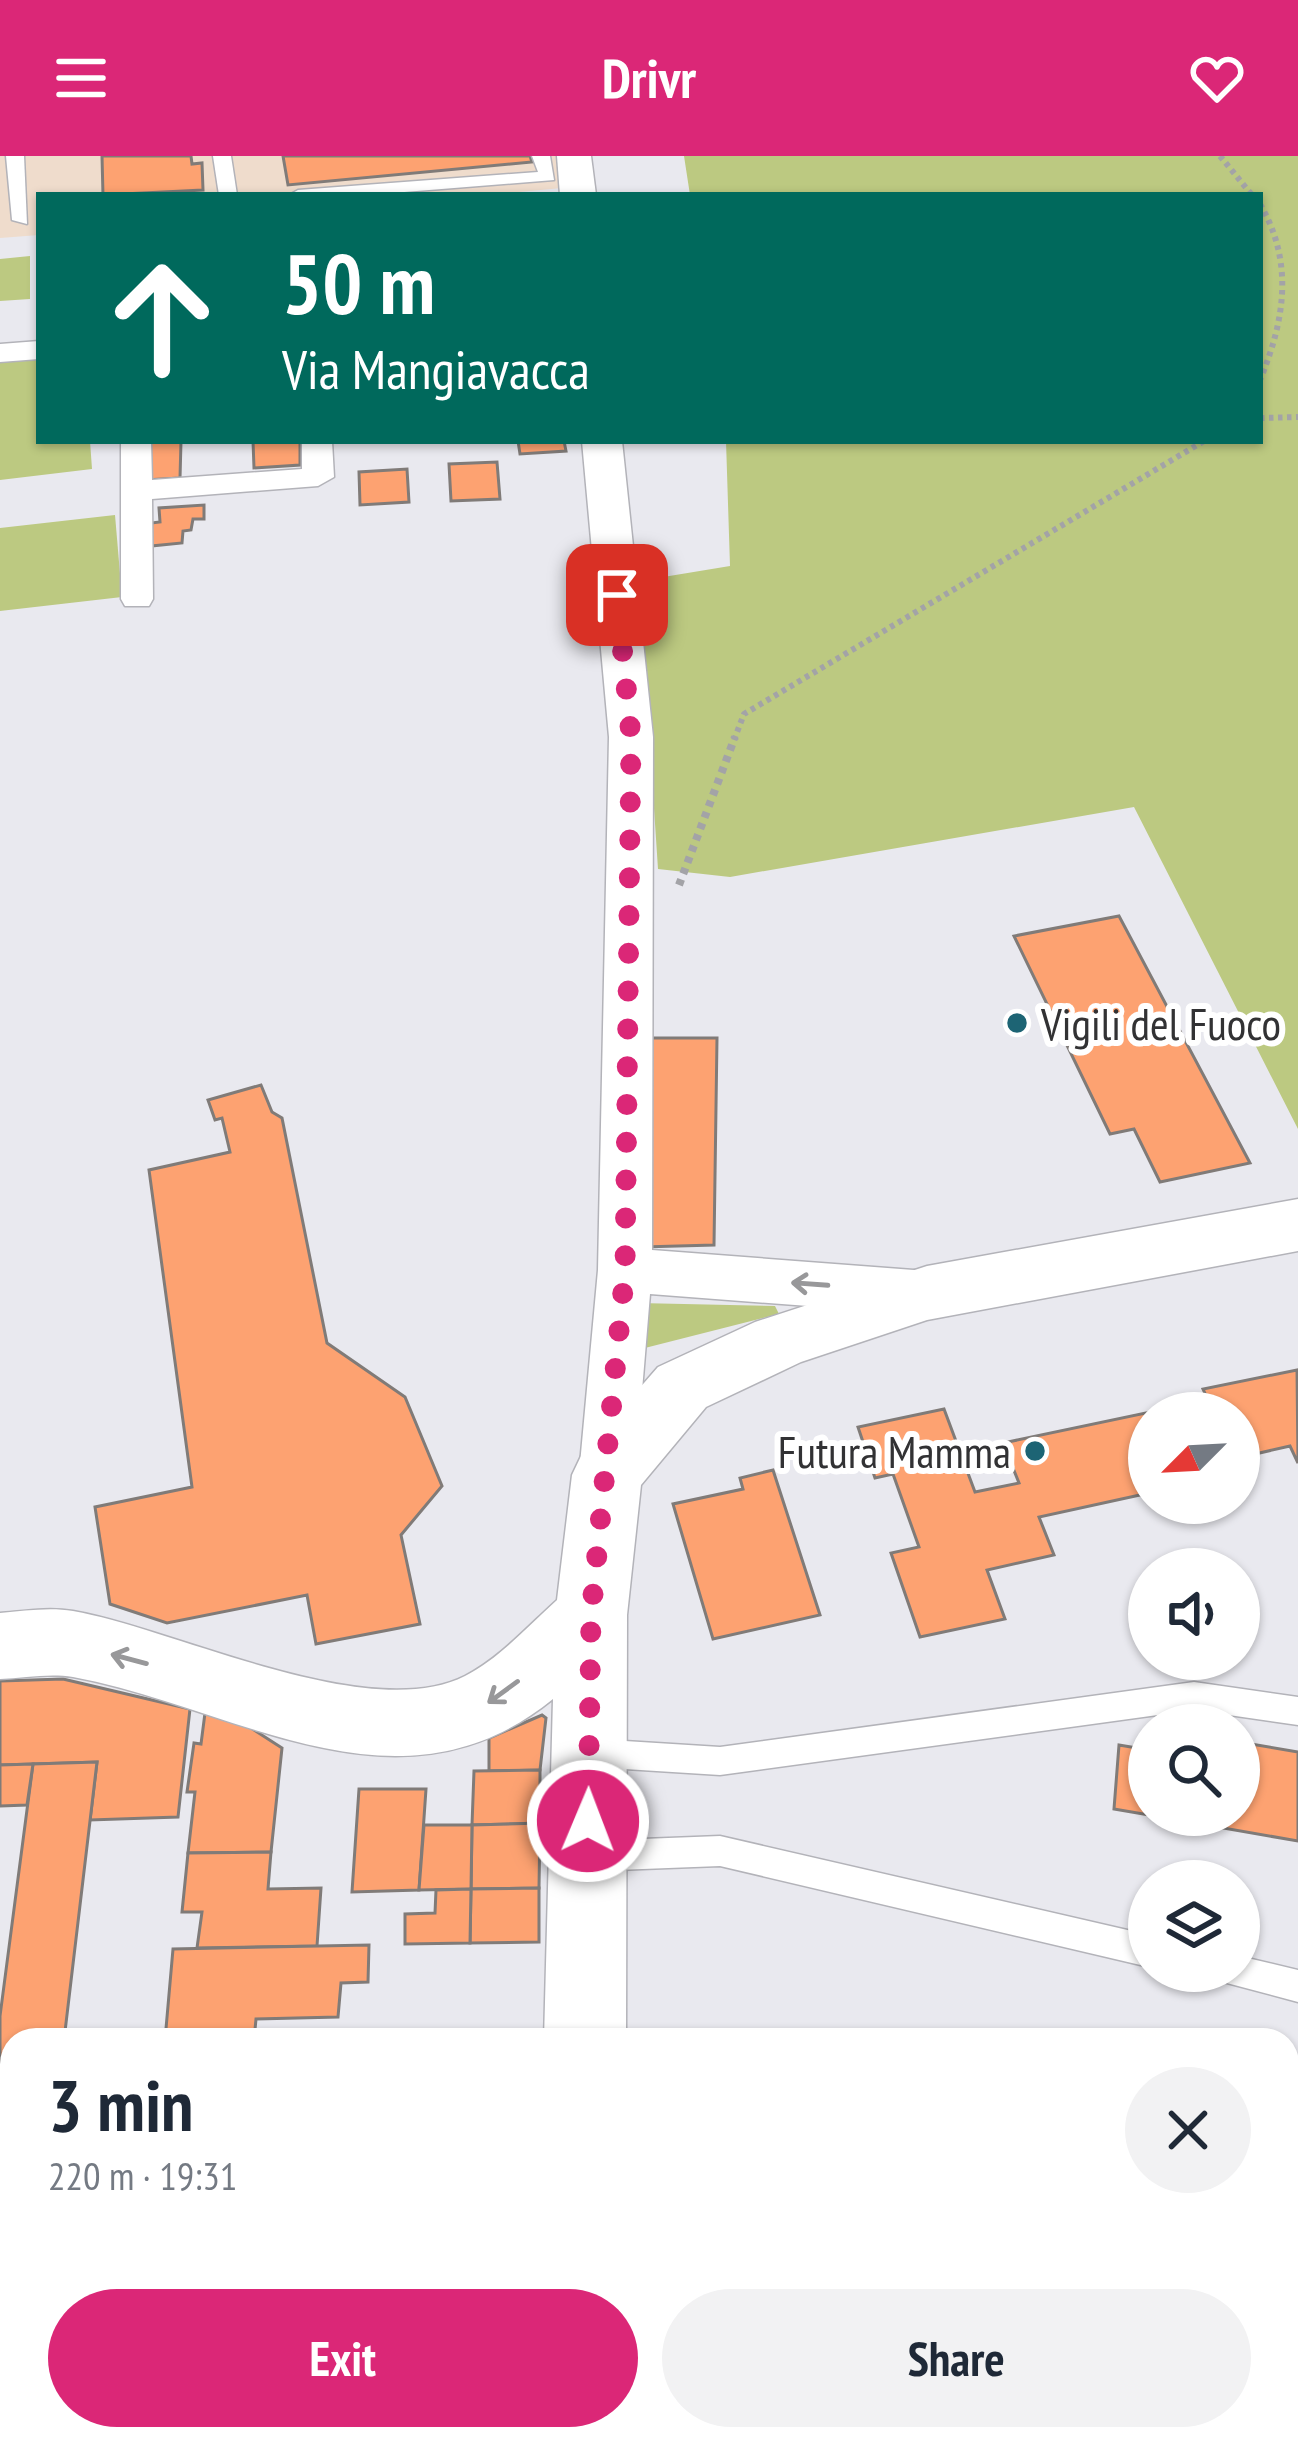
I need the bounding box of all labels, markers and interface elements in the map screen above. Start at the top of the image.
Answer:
text: Drivr [602,43,696,113]
icon: menu [48,45,114,111]
icon: heart [1184,45,1250,111]
text: 50 m [282,228,435,337]
icon: ahead [84,240,240,396]
text: Via Mangiavacca [282,334,590,404]
pin [566,544,668,646]
icon: arrive [584,562,650,628]
place label: Vigili del Fuoco [1040,994,1281,1052]
marker: Vigili del Fuoco [1004,1010,1030,1036]
one-way arrow [791,1272,830,1295]
north arrow [1128,1392,1260,1524]
map controls [1128,1392,1260,1992]
place label: Futura Mamma [778,1422,1011,1480]
marker: Futura Mamma [1022,1438,1048,1464]
button: sound [1128,1548,1260,1680]
one-way arrow [111,1647,149,1669]
one-way arrow [487,1678,520,1704]
button: search [1128,1704,1260,1836]
position arrow [525,1758,651,1884]
button: layers [1128,1860,1260,1992]
text: 3 min [48,2058,193,2151]
button: close [1125,2067,1251,2193]
text: 220 m · 19:31 [48,2150,237,2201]
button: Exit [48,2289,638,2427]
button: Share [662,2289,1251,2427]

